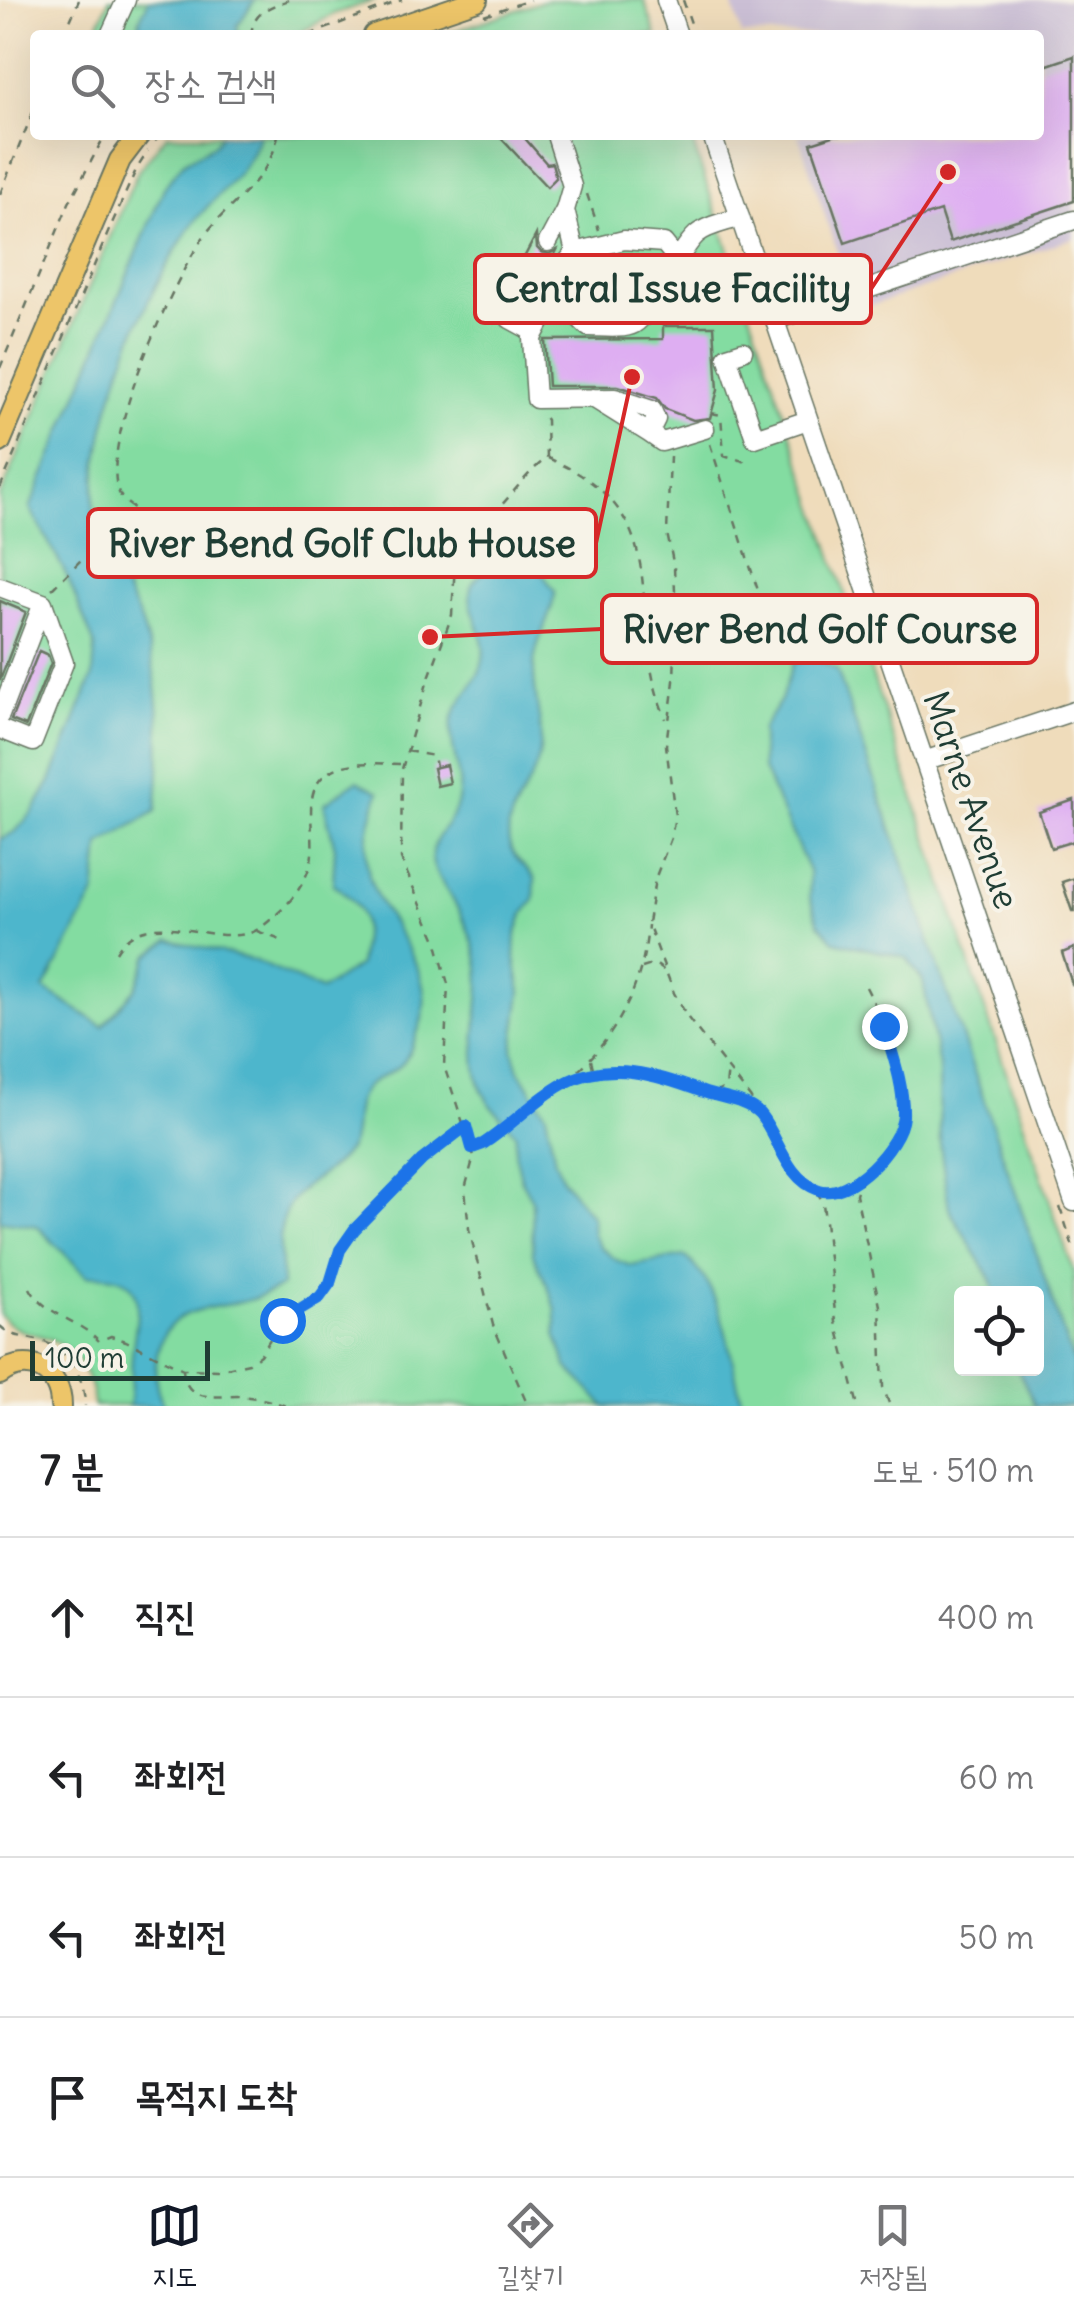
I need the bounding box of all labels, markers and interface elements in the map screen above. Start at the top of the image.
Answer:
search box [30,30,1044,140]
icon: search [65,58,120,113]
text: 장소 검색 [145,60,276,107]
callout: Central Issue Facility [475,255,871,323]
text: Central Issue Facility [495,265,851,312]
callout: River Bend Golf Club House [88,509,596,577]
text: River Bend Golf Club House [108,520,576,567]
callout: River Bend Golf Course [602,595,1037,663]
text: River Bend Golf Course [622,606,1018,653]
street label: Marne Avenue [914,685,1030,914]
route end [862,1004,908,1050]
map controls [954,1286,1044,1376]
button: locate [954,1286,1044,1376]
route start [260,1298,306,1344]
scale bar [30,1336,210,1380]
text: 100 m [45,1340,124,1376]
text: 7 분 [40,1444,104,1496]
text: 도보 · 510 m [872,1450,1034,1491]
icon: ahead [40,1590,95,1645]
text: 직진 [135,1592,196,1639]
text: 400 m [938,1597,1034,1638]
icon: left [40,1750,95,1805]
text: 좌회전 [135,1752,227,1799]
text: 60 m [959,1757,1034,1798]
icon: left [40,1910,95,1965]
text: 좌회전 [135,1912,227,1959]
text: 50 m [959,1917,1034,1958]
icon: arrive [40,2070,95,2125]
text: 목적지 도착 [135,2072,297,2119]
tab: 지도 [147,2198,202,2296]
tab: 길찾기 [497,2198,564,2296]
tab: 저장됨 [859,2198,927,2296]

